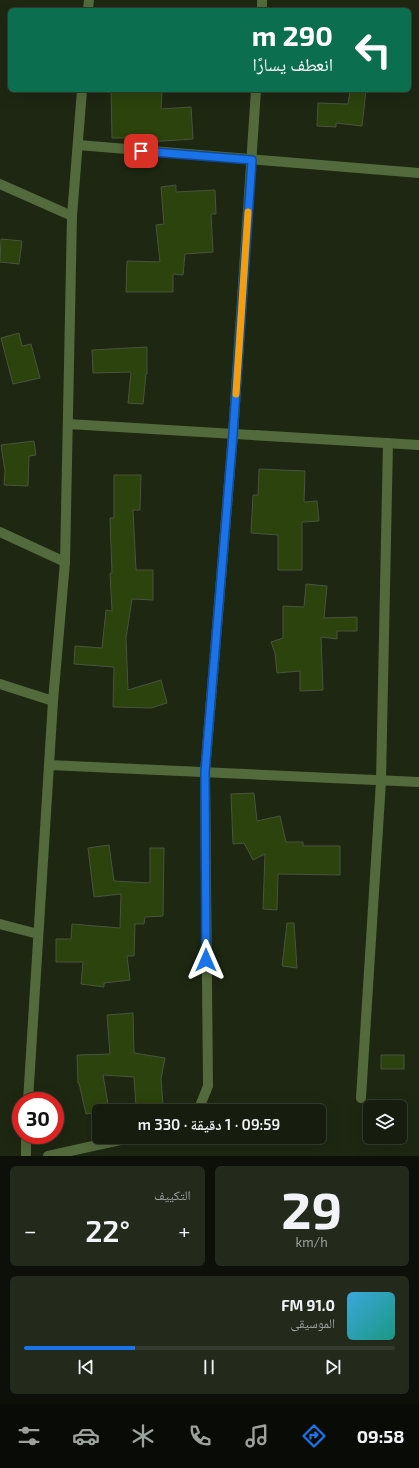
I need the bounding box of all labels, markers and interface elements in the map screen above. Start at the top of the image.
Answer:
text: 290 m [252,18,333,52]
icon: left [347,24,399,76]
text: انعطف يسارًا [252,53,333,75]
pin [124,134,158,168]
icon: arrive [130,140,152,162]
position arrow [185,939,227,981]
speed limit sign: 30 [12,1092,64,1144]
map controls [363,1100,407,1144]
button: layers [363,1100,407,1144]
text: 09:59 · 1 دقيقة · 330 m [138,1115,280,1133]
text: 29 [281,1177,342,1239]
text: التكييف [154,1187,191,1203]
text: 22° [85,1212,130,1248]
text: − [24,1217,37,1243]
text: + [178,1217,190,1243]
text: km/h [296,1234,328,1250]
text: 91.0 FM [281,1296,335,1314]
text: الموسيقى [291,1315,335,1331]
icon: previous [75,1356,97,1378]
icon: pause [198,1356,220,1378]
icon: next [322,1356,344,1378]
icon: filters [15,1422,43,1450]
icon: car [72,1422,100,1450]
icon: climate [129,1422,157,1450]
icon: phone [186,1422,214,1450]
icon: music [243,1422,271,1450]
icon: directions [300,1422,328,1450]
text: 09:58 [357,1425,404,1447]

